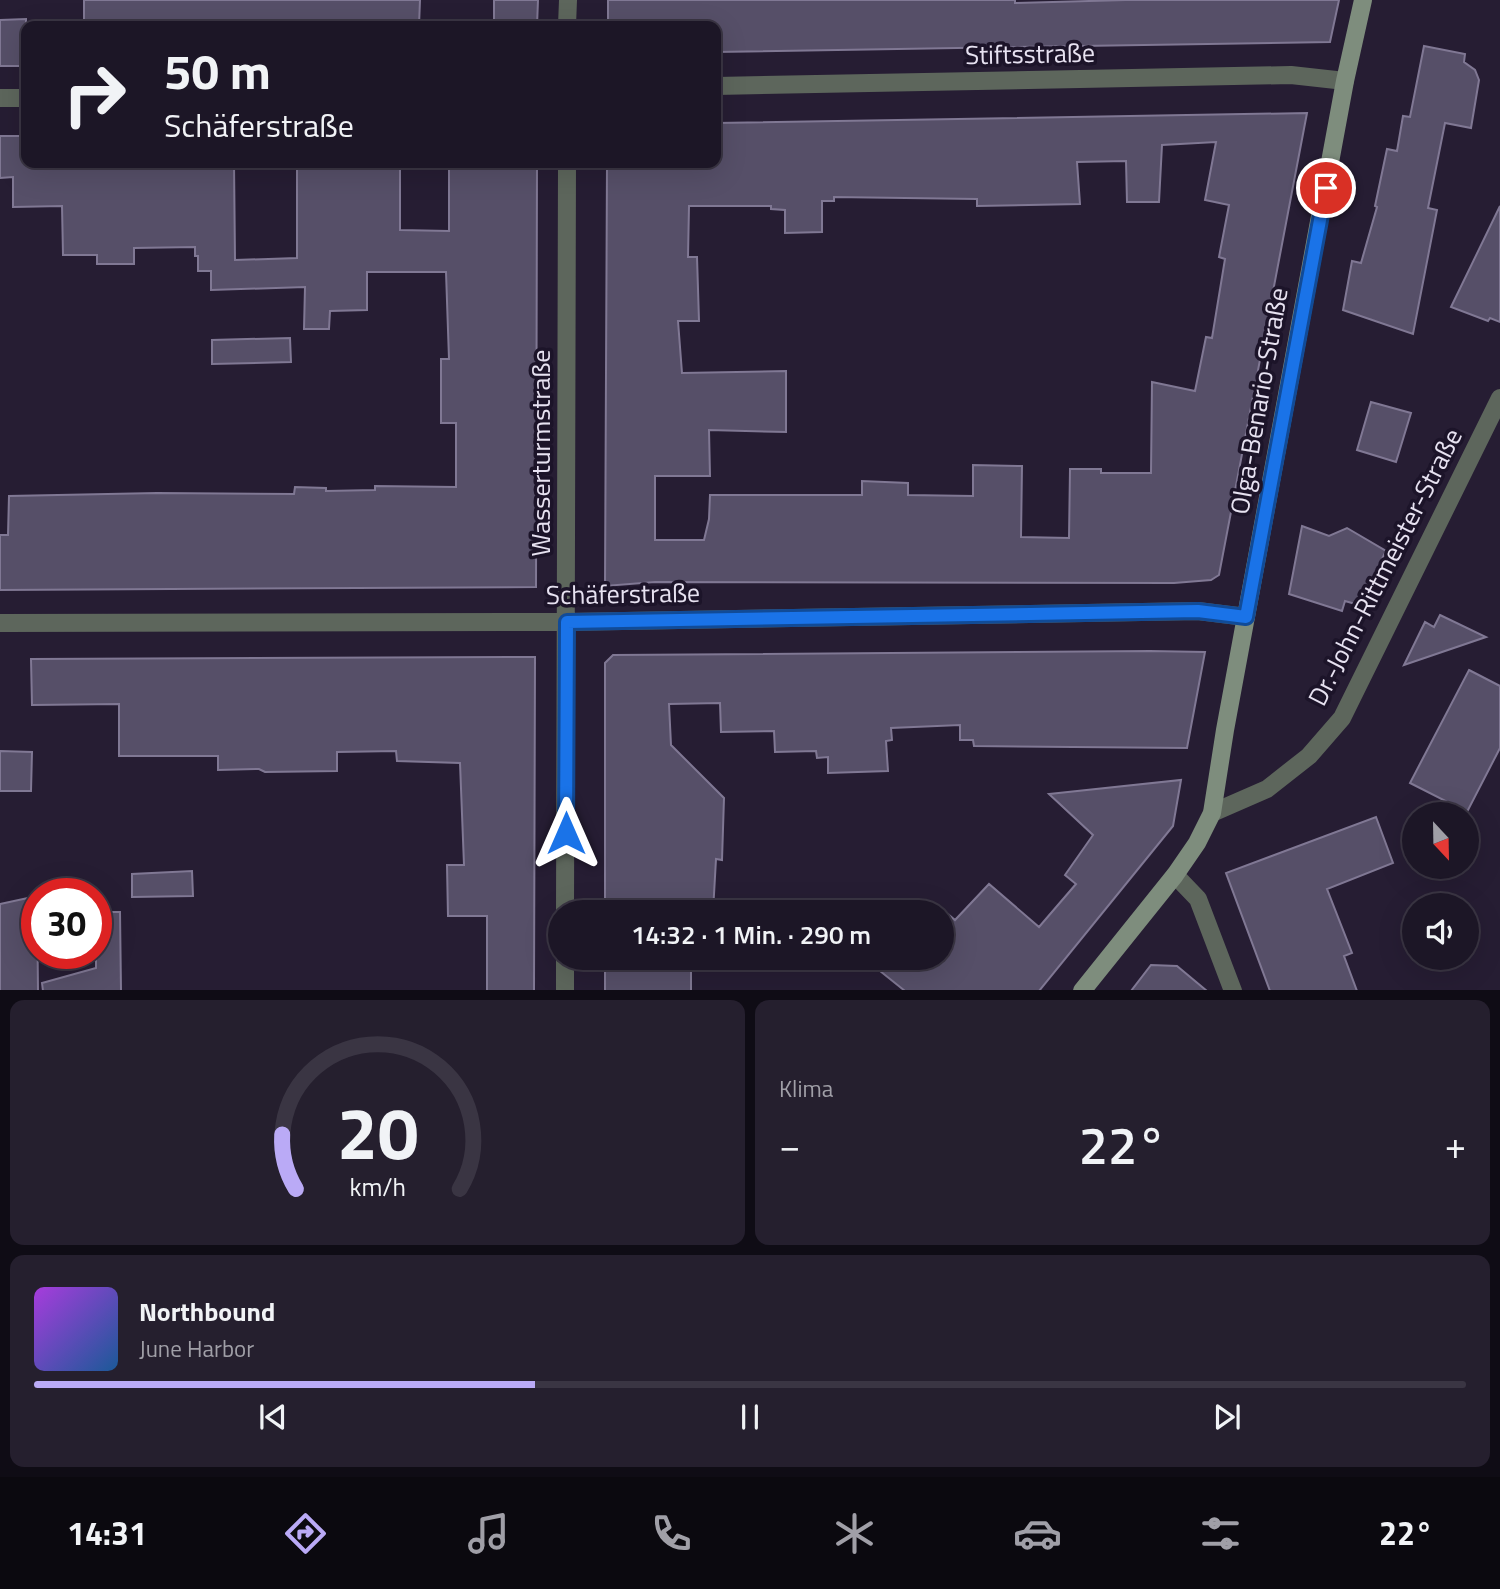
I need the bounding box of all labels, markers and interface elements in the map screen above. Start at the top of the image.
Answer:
text: 50 m [164,33,271,108]
street label: Stiftsstraße [965,33,1095,74]
icon: right [49,49,140,140]
text: Schäferstraße [164,101,354,149]
pin [1296,158,1356,218]
icon: arrive [1307,169,1345,207]
street label: Olga-Benario-Straße [1219,285,1298,517]
street label: Wasserturmstraße [521,350,560,556]
street label: Dr.-John-Rittmeister-Straße [1298,421,1472,712]
street label: Schäferstraße [546,573,700,614]
position arrow [529,796,603,870]
north arrow [1402,802,1479,878]
map controls [1402,802,1479,970]
speed limit sign: 30 [21,878,112,969]
button: sound [1402,893,1479,970]
text: 14:32 · 1 Min. · 290 m [631,915,871,954]
text: Klima [779,1071,833,1106]
text: 20 [337,1077,418,1187]
text: 22° [1079,1105,1166,1184]
text: − [779,1116,800,1174]
text: + [1445,1116,1466,1174]
text: km/h [349,1167,406,1205]
text: Northbound [139,1292,275,1331]
text: June Harbor [139,1331,254,1366]
icon: previous [254,1398,292,1436]
icon: pause [731,1398,769,1436]
icon: next [1208,1398,1246,1436]
text: 14:31 [67,1509,147,1557]
icon: directions [281,1509,330,1558]
icon: music [464,1509,513,1558]
icon: phone [647,1509,696,1558]
icon: climate [830,1509,879,1558]
icon: car [1013,1509,1062,1558]
icon: filters [1196,1509,1245,1558]
text: 22° [1379,1509,1433,1557]

